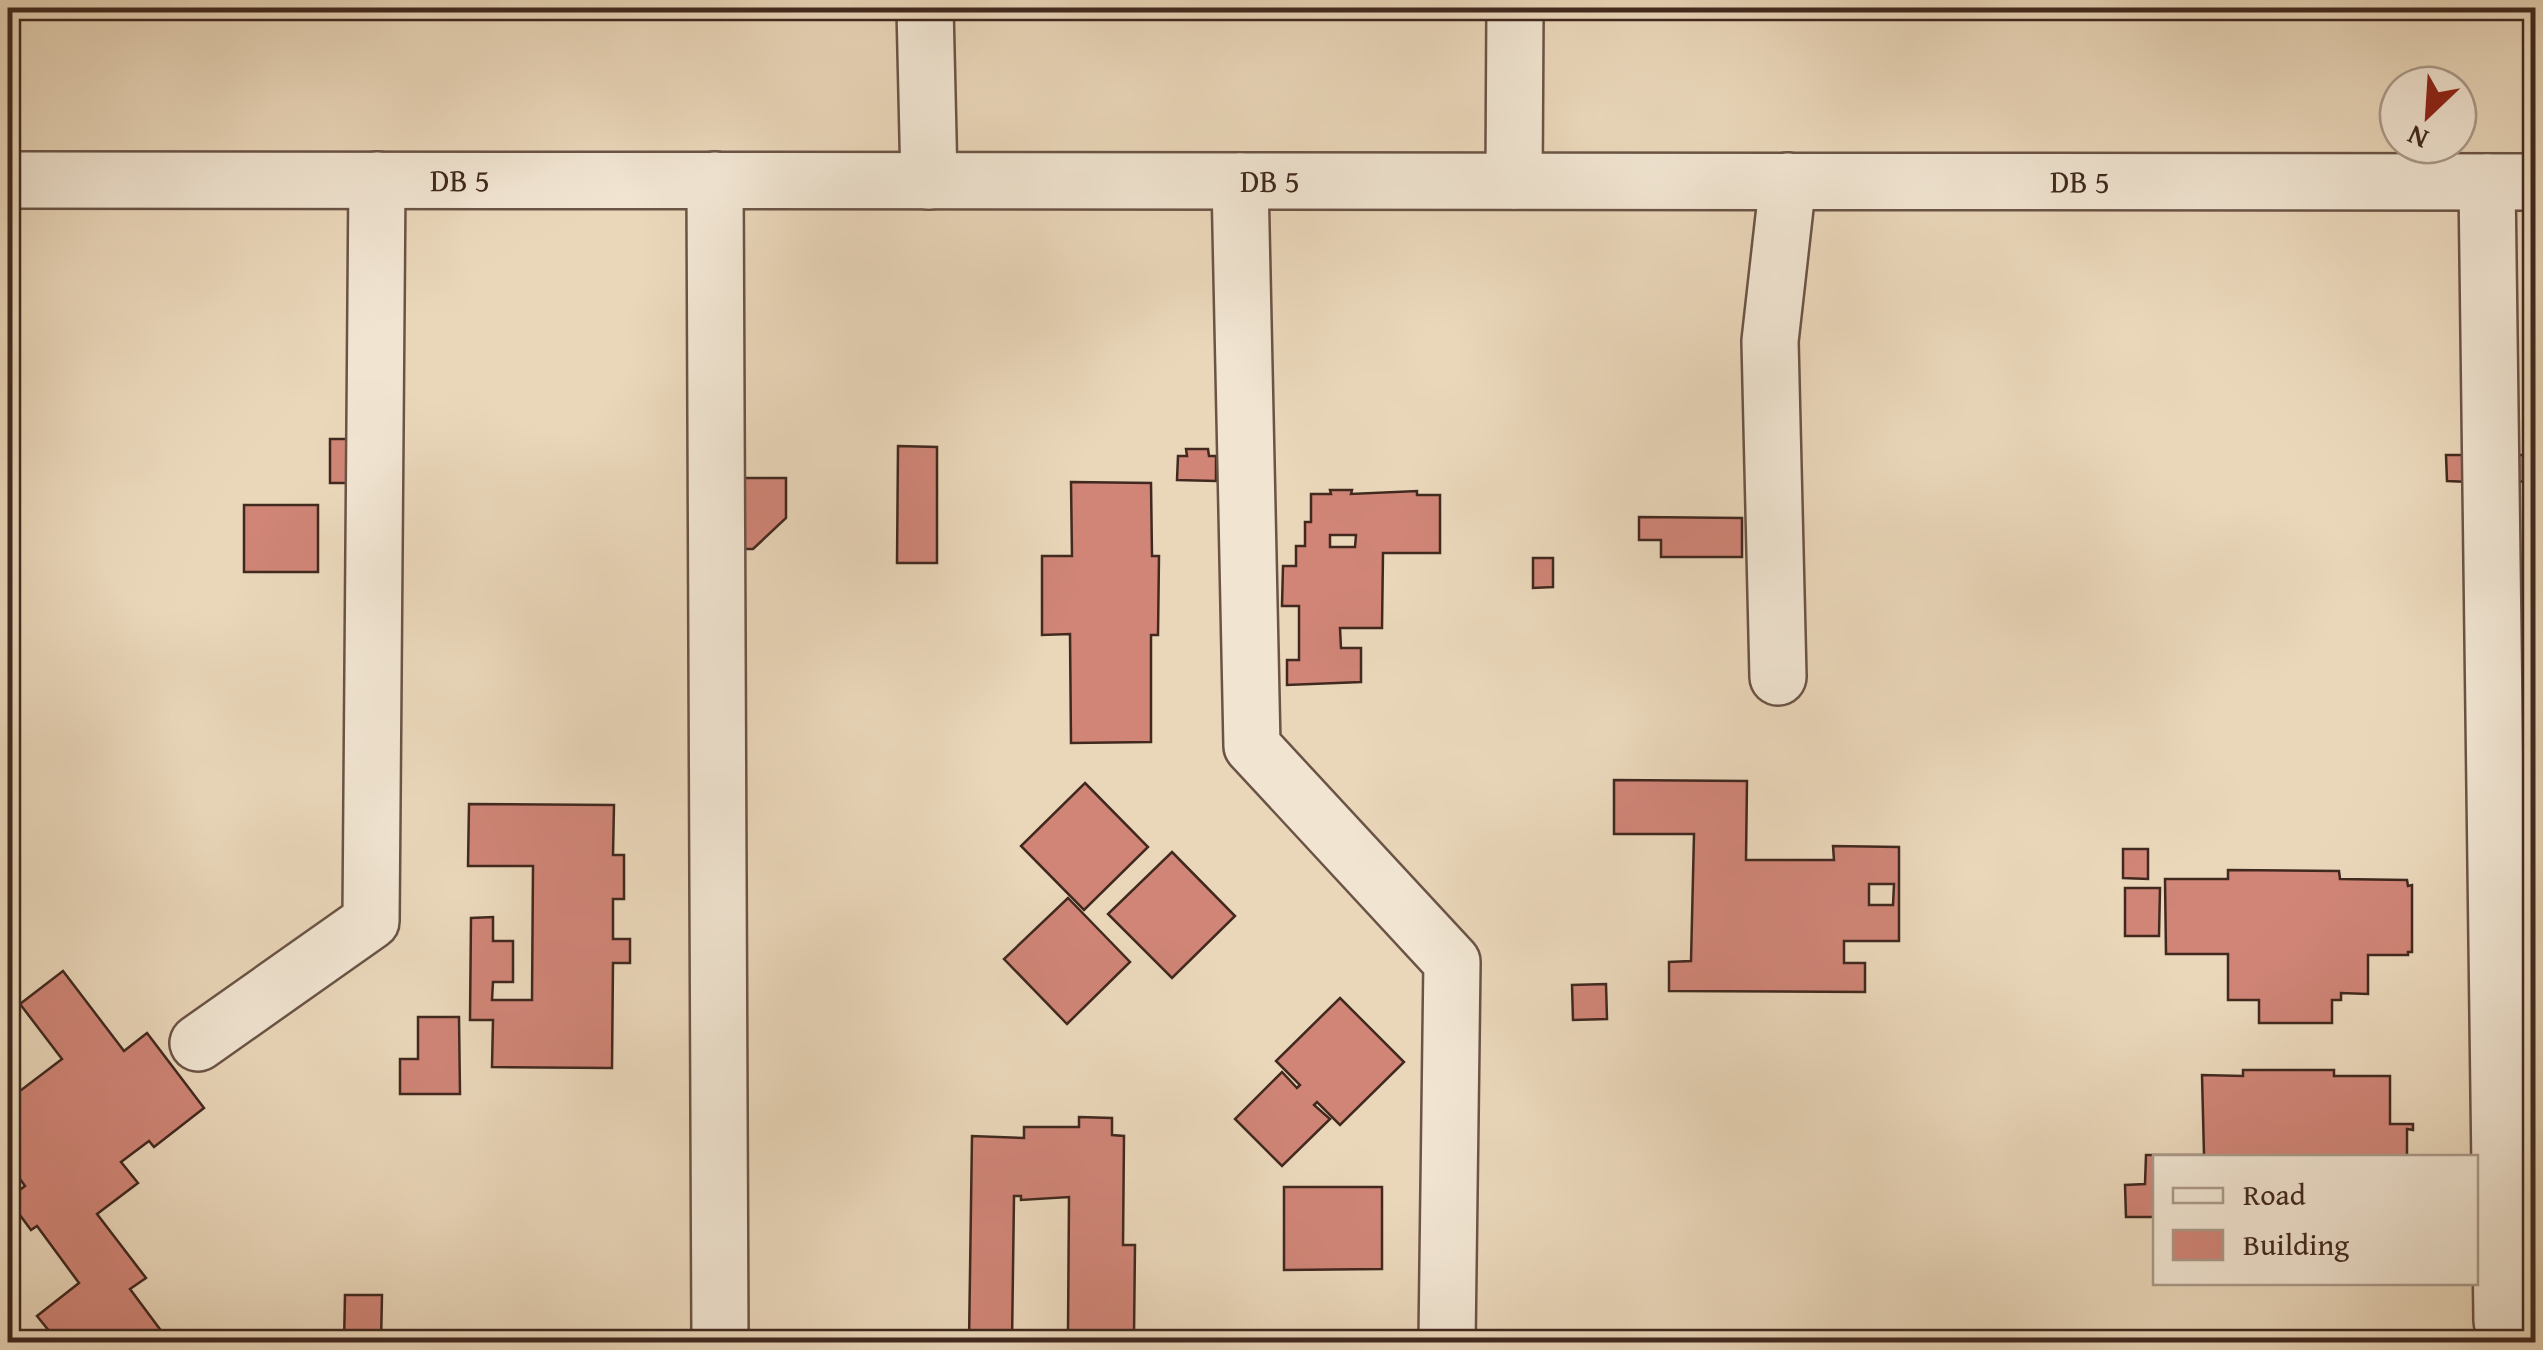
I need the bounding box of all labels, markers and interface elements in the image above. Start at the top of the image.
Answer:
north arrow [2378,65,2478,165]
text: N [2400,115,2434,161]
street label: DB 5 [430,156,490,203]
street label: DB 5 [1240,157,1300,204]
street label: DB 5 [2050,158,2110,205]
legend [2153,1155,2478,1285]
text: Road [2243,1172,2306,1216]
text: Building [2243,1222,2349,1266]

